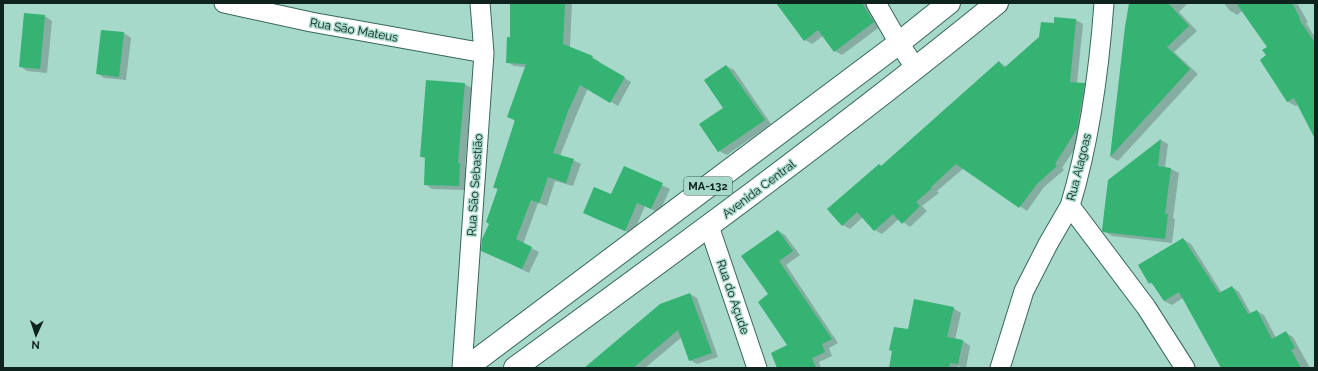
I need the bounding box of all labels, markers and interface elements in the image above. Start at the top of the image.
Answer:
street label: Rua São Mateus [309,15,399,45]
street label: Rua Alagoas [1064,132,1094,202]
street label: Rua São Sebastião [464,133,486,237]
street label: Avenida Central [720,157,799,221]
road number: MA-132 [684,177,732,195]
street label: Rua do Açude [714,258,752,336]
north arrow [16,315,56,355]
text: N [31,338,40,351]

